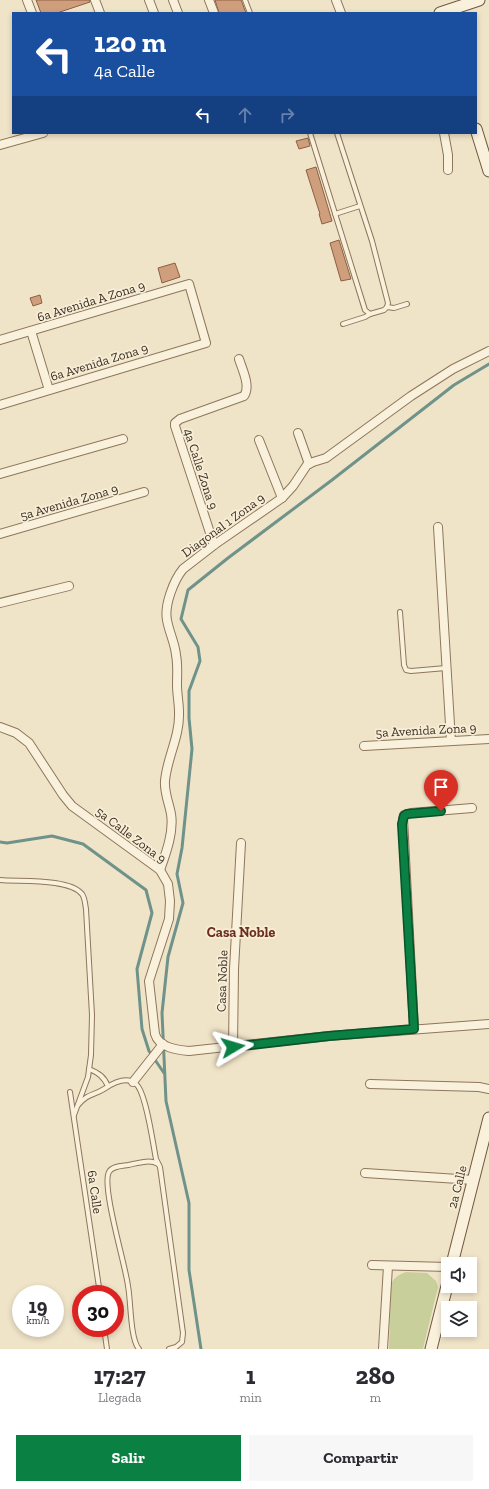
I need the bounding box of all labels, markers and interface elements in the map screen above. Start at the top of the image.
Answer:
text: 120 m [94,26,166,59]
icon: left [28,28,80,80]
text: 4a Calle [94,60,155,82]
icon: left [192,104,214,126]
icon: ahead [234,104,256,126]
icon: right [276,104,298,126]
street label: 6a Avenida A Zona 9 [35,277,147,325]
street label: 6a Avenida Zona 9 [48,340,150,384]
street label: 4a Calle Zona 9 [181,426,221,512]
street label: 5a Avenida Zona 9 [18,481,120,523]
street label: Diagonal 1 Zona 9 [179,490,267,560]
street label: 5a Avenida Zona 9 [375,720,477,740]
pin [424,770,458,811]
icon: arrive [430,776,452,798]
street label: 5a Calle Zona 9 [93,804,169,866]
district label: Casa Noble [207,924,275,941]
street label: Casa Noble [213,950,231,1012]
position arrow [212,1026,254,1068]
street label: 2a Calle [444,1164,470,1210]
street label: 6a Calle [85,1169,105,1215]
map controls [441,1257,477,1337]
button: sound [441,1257,477,1293]
speed limit sign: 30 [72,1285,124,1337]
text: 19 [29,1294,47,1318]
button: layers [441,1301,477,1337]
text: km/h [27,1315,49,1327]
text: 17:27 [94,1361,146,1390]
text: 1 [246,1361,255,1390]
text: 280 [356,1361,395,1390]
text: Llegada [98,1390,141,1405]
text: min [239,1390,262,1405]
text: m [370,1390,381,1405]
button: Salir [16,1435,241,1481]
button: Compartir [249,1435,473,1481]

